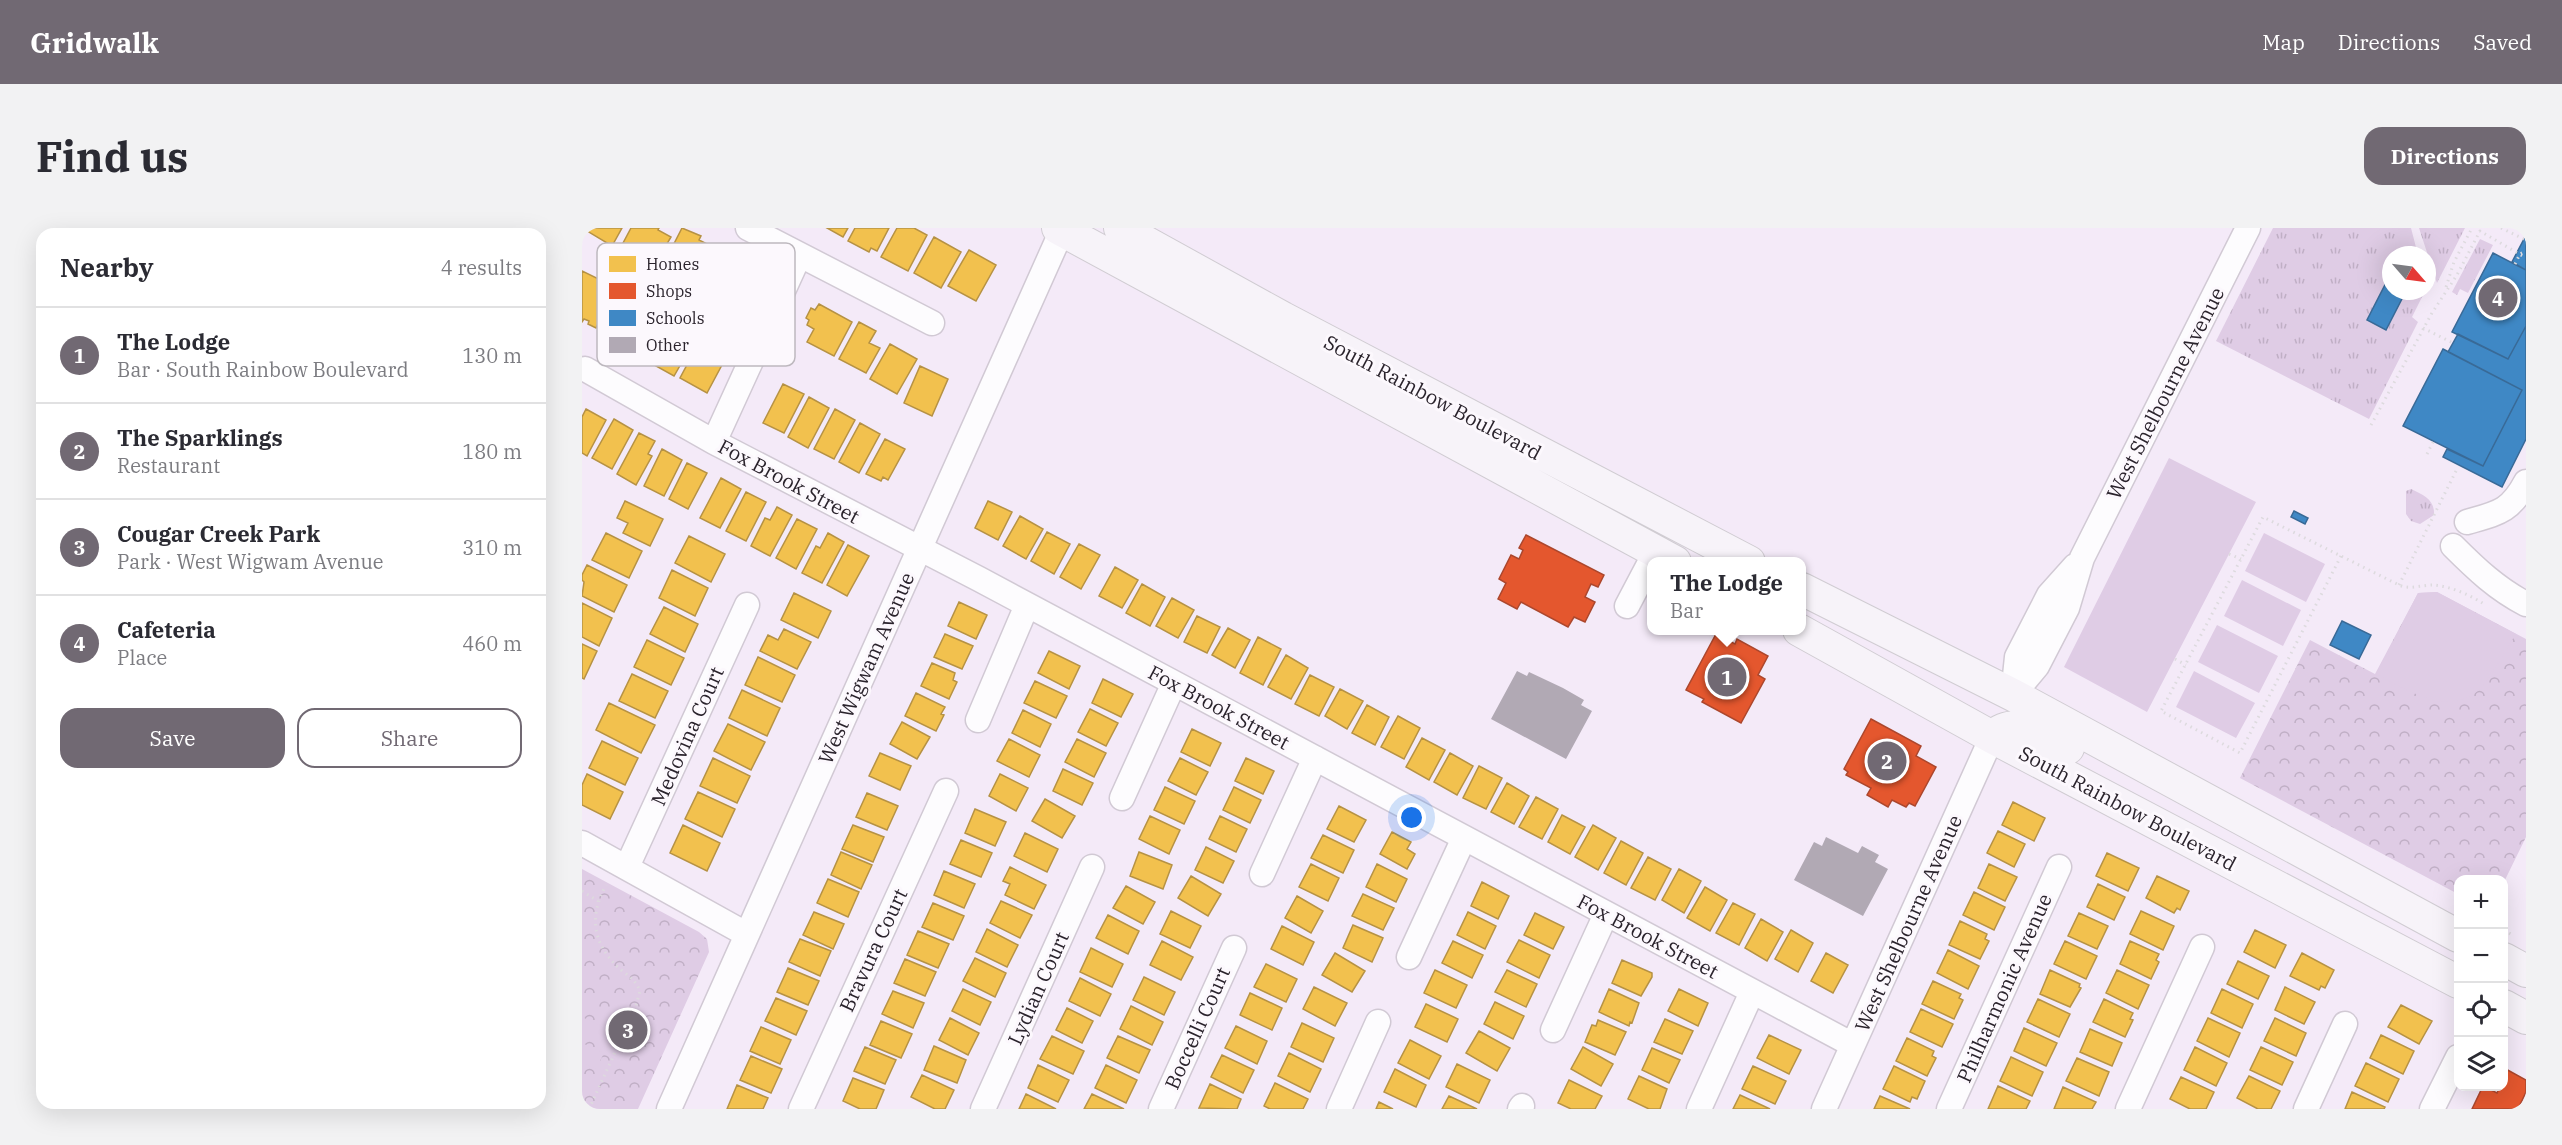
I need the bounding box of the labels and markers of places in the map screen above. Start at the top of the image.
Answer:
pin: 4 [2478,276,2518,320]
pin: 1 [1708,654,1746,700]
pin: 2 [1868,738,1906,784]
pin: 3 [608,1008,648,1052]

